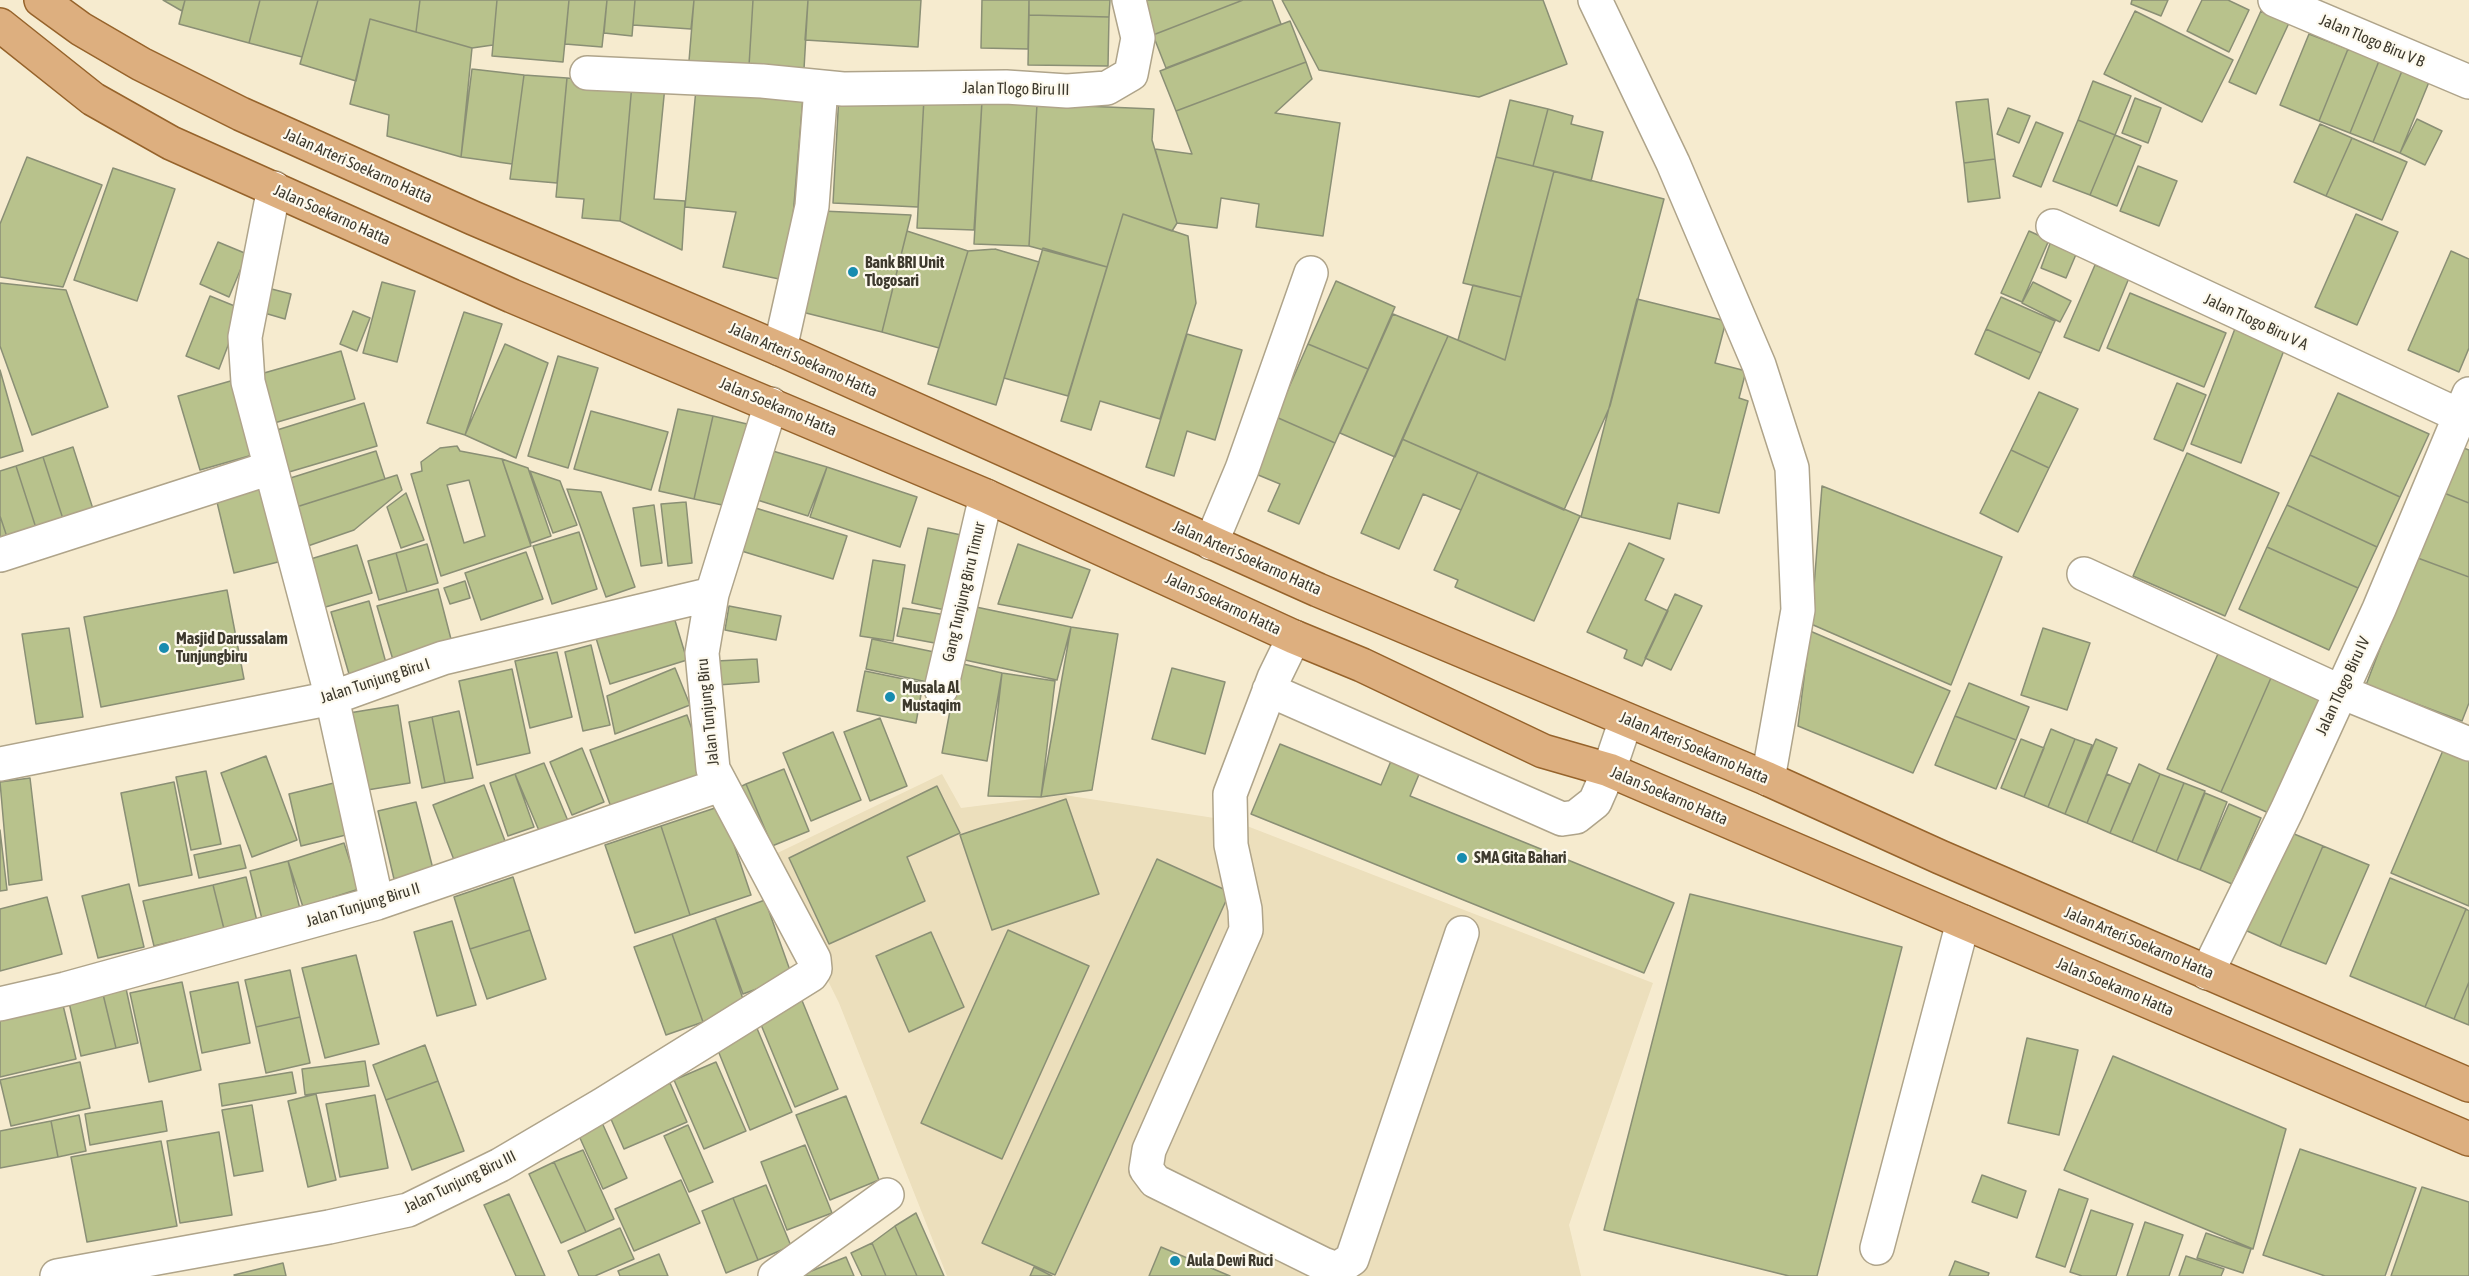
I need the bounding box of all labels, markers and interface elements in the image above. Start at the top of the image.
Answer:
street label: Jalan Tlogo Biru V B [2317,10,2427,72]
street label: Jalan Tlogo Biru III [962,78,1070,100]
street label: Jalan Arteri Soekarno Hatta [281,125,435,207]
street label: Jalan Soekarno Hatta [271,181,393,249]
place label: Bank BRI Unit Tlogosari [865,253,944,291]
marker: Bank BRI Unit Tlogosari [846,265,860,279]
street label: Jalan Tlogo Biru V A [2201,290,2311,354]
street label: Jalan Arteri Soekarno Hatta [726,319,880,401]
street label: Jalan Soekarno Hatta [716,374,840,440]
street label: Jalan Arteri Soekarno Hatta [1170,517,1324,599]
street label: Gang Tunjung Biru Timur [939,520,989,664]
street label: Jalan Soekarno Hatta [1162,569,1284,639]
place label: Masjid Darussalam Tunjungbiru [176,629,288,667]
street label: Jalan Tlogo Biru IV [2312,634,2374,738]
marker: Masjid Darussalam Tunjungbiru [157,641,171,655]
street label: Jalan Tunjung Biru I [318,654,432,708]
street label: Jalan Tunjung Biru [693,657,723,767]
place label: Musala Al Mustaqim [902,678,961,716]
marker: Musala Al Mustaqim [883,690,897,704]
street label: Jalan Arteri Soekarno Hatta [1616,708,1772,788]
street label: Jalan Soekarno Hatta [1607,763,1731,829]
place label: SMA Gita Bahari [1474,848,1566,868]
marker: SMA Gita Bahari [1455,851,1469,865]
street label: Jalan Tunjung Biru II [304,879,422,931]
street label: Jalan Arteri Soekarno Hatta [2061,903,2217,983]
street label: Jalan Soekarno Hatta [2053,954,2177,1020]
street label: Jalan Tunjung Biru III [401,1147,519,1217]
place label: Aula Dewi Ruci [1187,1251,1273,1271]
marker: Aula Dewi Ruci [1168,1254,1182,1268]

